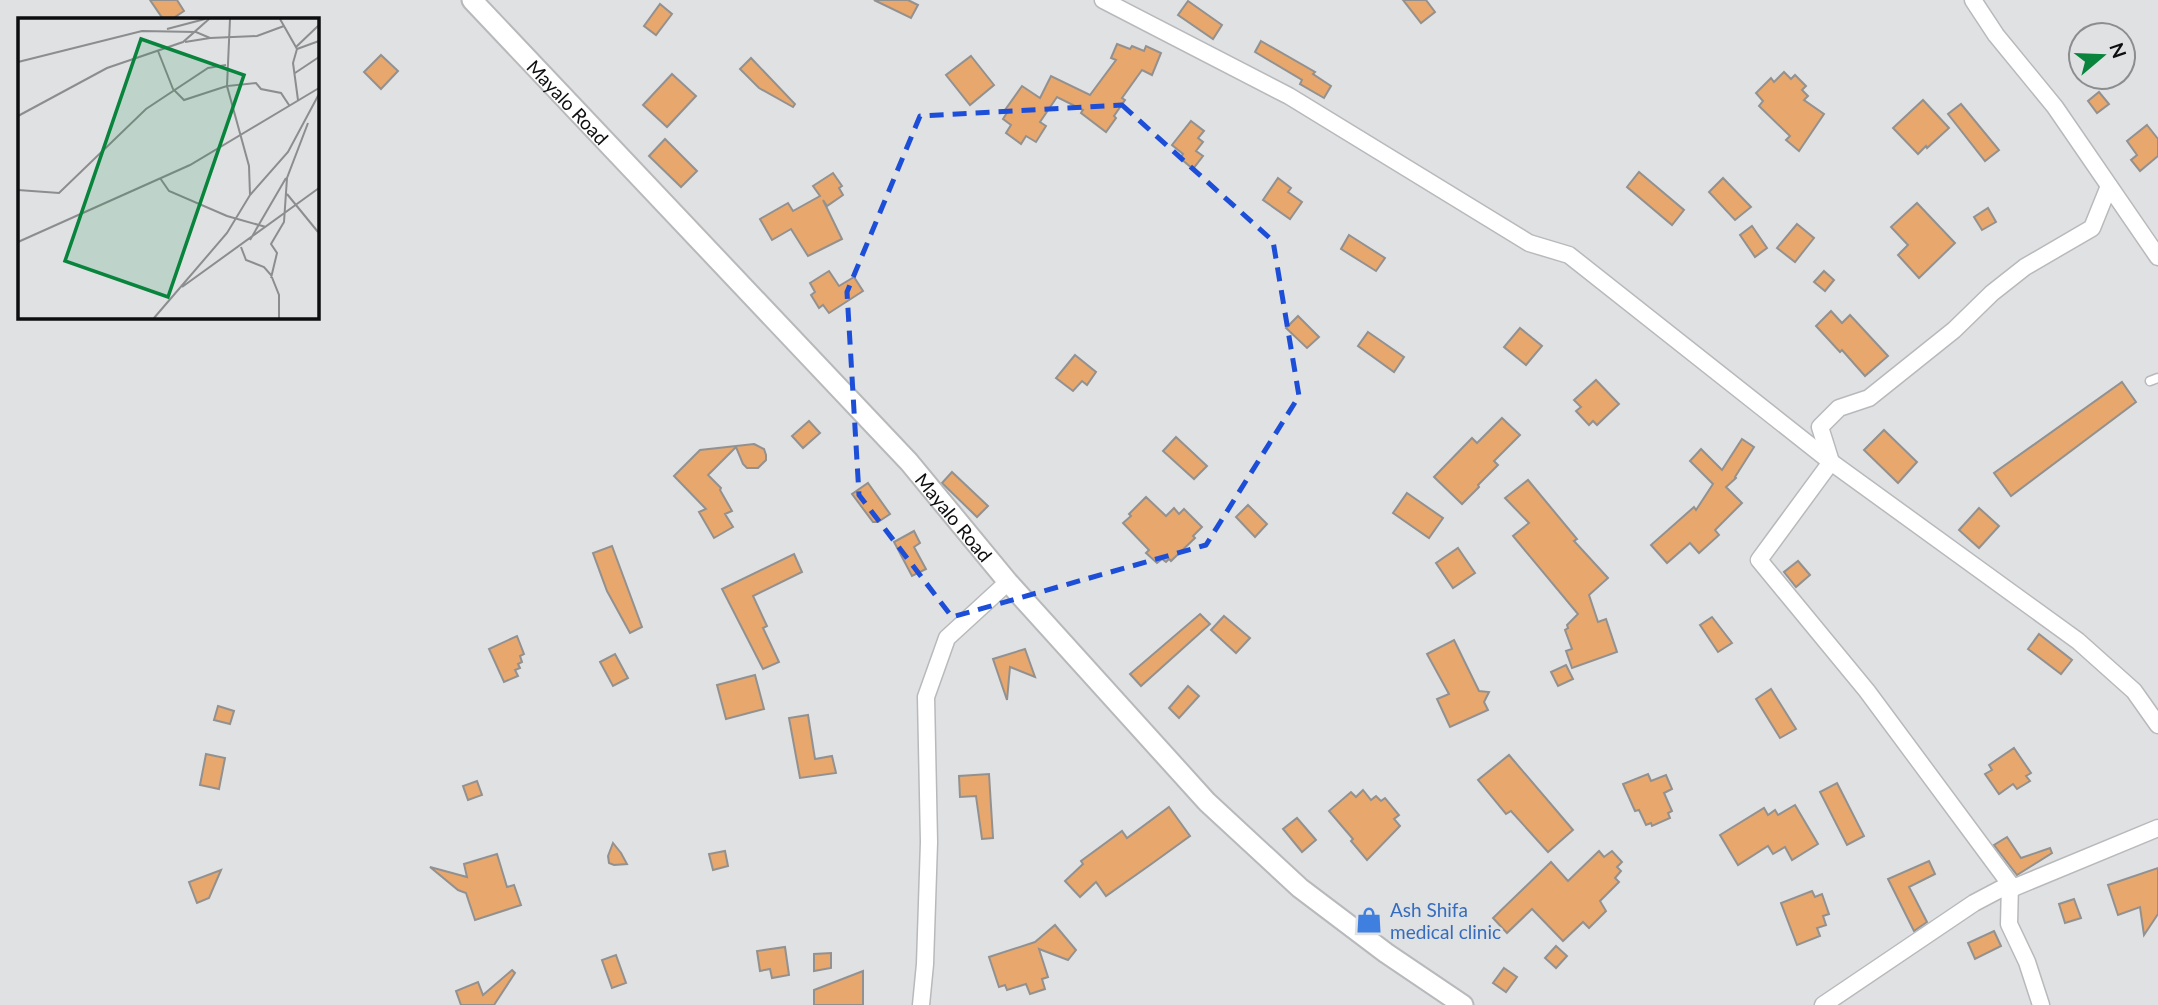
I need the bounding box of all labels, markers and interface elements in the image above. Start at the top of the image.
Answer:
inset map [18,18,318,318]
north arrow [2067,21,2137,91]
text: N [2105,40,2132,61]
street label: Mayalo Road [523,55,614,149]
street label: Mayalo Road [911,468,997,566]
place label: Ash Shifa medical clinic [1390,898,1501,943]
shop icon: Ash Shifa medical clinic [1354,905,1384,935]

